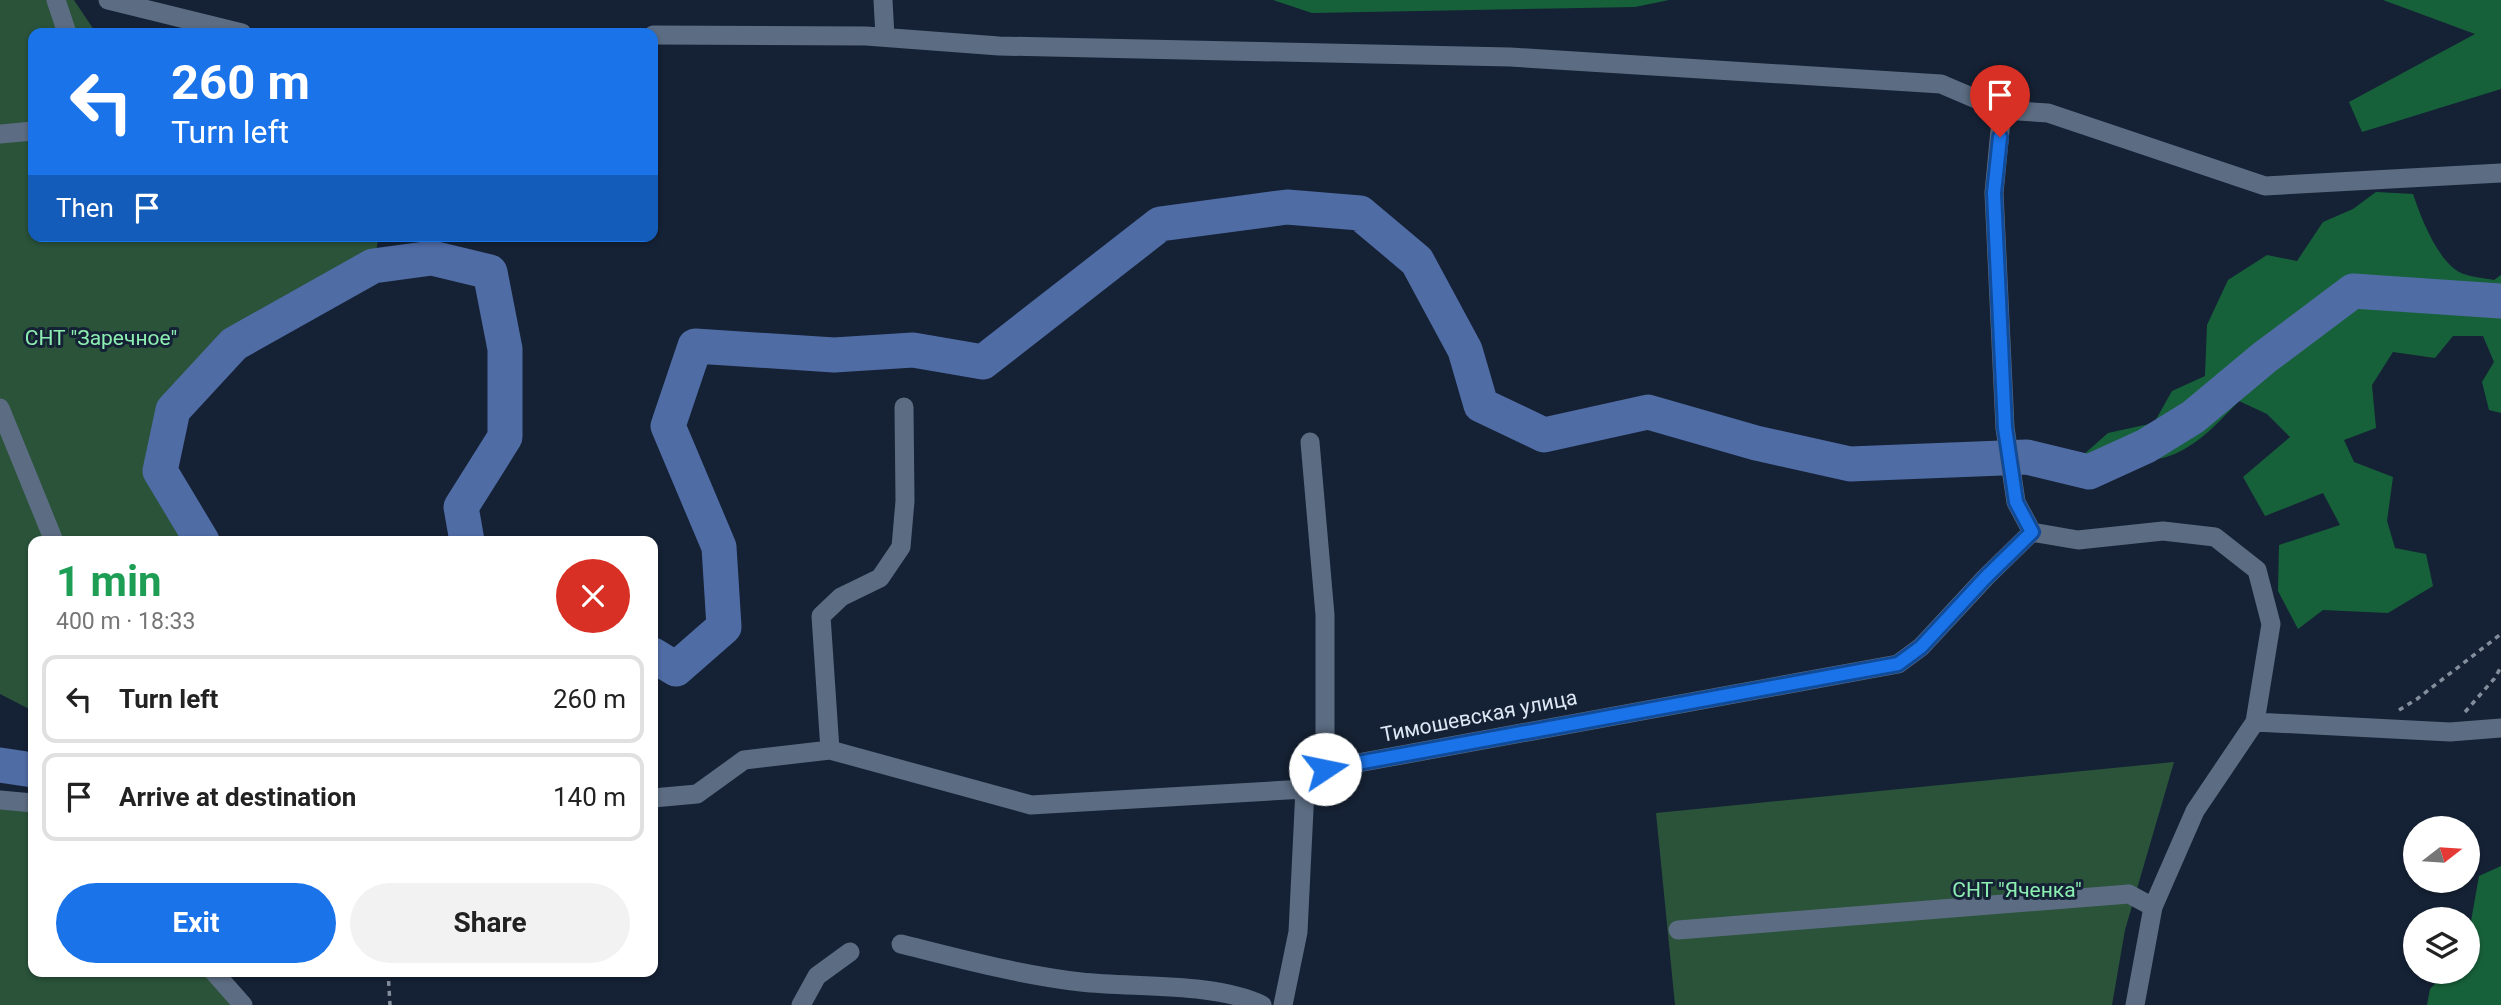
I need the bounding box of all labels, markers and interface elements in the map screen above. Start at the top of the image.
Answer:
text: 260 m [171,54,310,111]
icon: left [56,56,147,147]
pin [1970,65,2030,137]
icon: arrive [1981,76,2019,114]
text: Turn left [171,113,289,151]
icon: arrive [128,189,166,227]
text: Then [56,193,114,223]
park label: СНТ "Заречное" [25,326,177,350]
text: 1 min [56,557,162,606]
button: close [556,559,630,633]
text: 400 m · 18:33 [56,608,195,635]
icon: left [60,680,98,718]
text: Turn left [119,684,218,714]
text: 260 m [553,684,626,714]
street label: Тимошевская улица [1379,685,1579,747]
position arrow [1288,732,1362,806]
icon: arrive [60,778,98,816]
text: Arrive at destination [119,782,356,812]
text: 140 m [553,782,626,812]
north arrow [2403,816,2480,892]
map controls [2403,816,2480,984]
park label: СНТ "Яченка" [1952,878,2082,902]
button: Exit [56,883,336,963]
button: Share [350,883,630,963]
button: layers [2403,907,2480,984]

